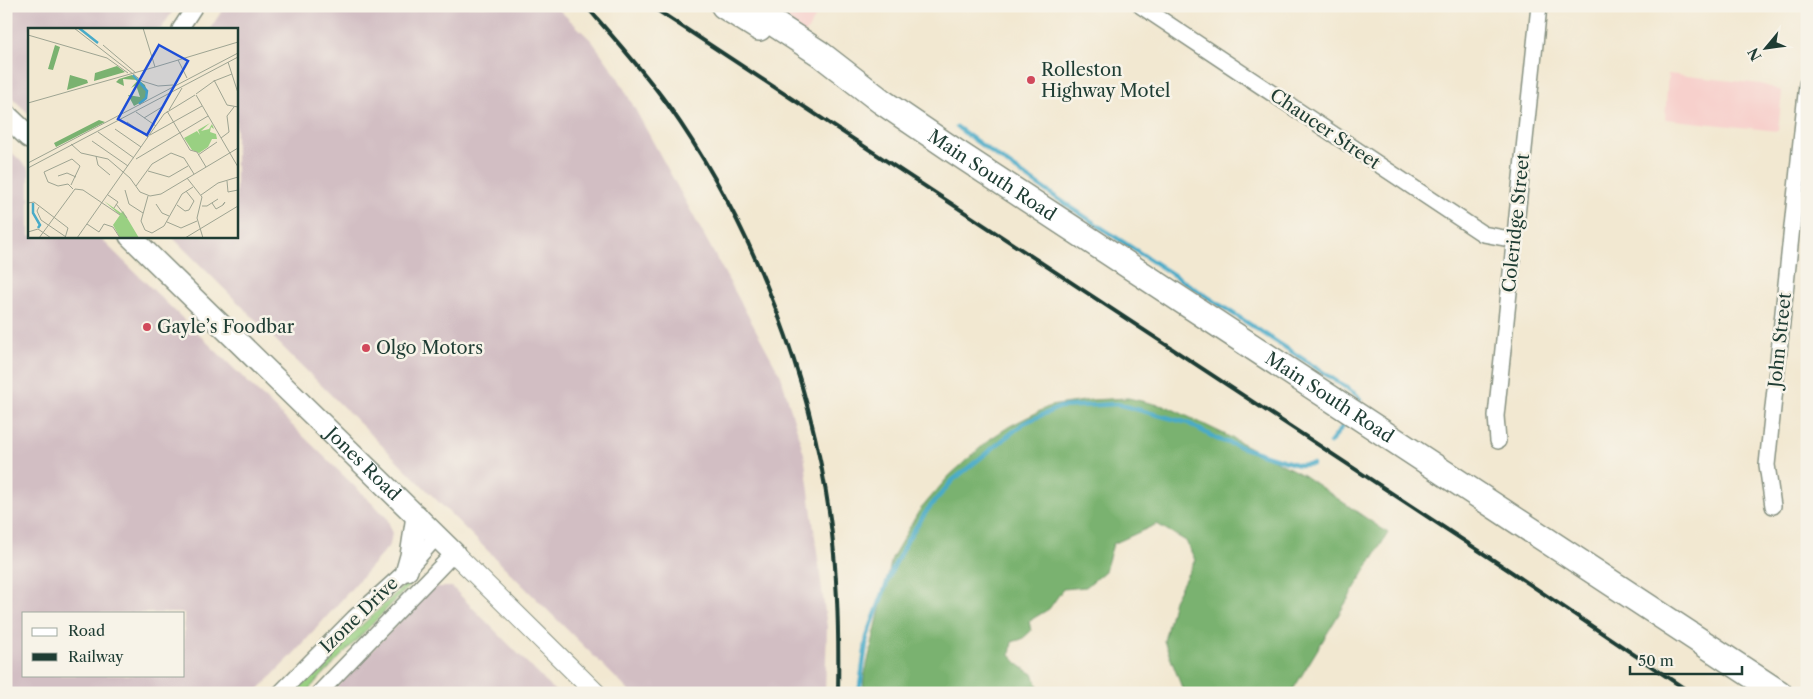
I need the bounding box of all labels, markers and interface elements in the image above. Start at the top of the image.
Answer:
north arrow [1740,22,1790,72]
inset map [28,28,238,238]
text: N [1744,45,1765,64]
place label: Rolleston Highway Motel [1041,59,1170,102]
marker: Rolleston Highway Motel [1025,74,1037,86]
street label: Chaucer Street [1266,84,1385,174]
street label: Main South Road [924,125,1060,226]
street label: Coleridge Street [1498,152,1534,294]
street label: John Street [1764,291,1796,392]
place label: Gayle’s Foodbar [157,316,295,338]
marker: Gayle’s Foodbar [141,321,153,333]
place label: Olgo Motors [376,337,483,359]
marker: Olgo Motors [360,342,372,354]
street label: Main South Road [1261,347,1398,448]
street label: Jones Road [319,421,405,505]
street label: Izone Drive [315,572,403,658]
legend [22,612,185,676]
text: Road [68,621,105,640]
scale bar [1630,644,1743,676]
text: Railway [68,647,124,666]
text: 50 m [1638,651,1674,670]

